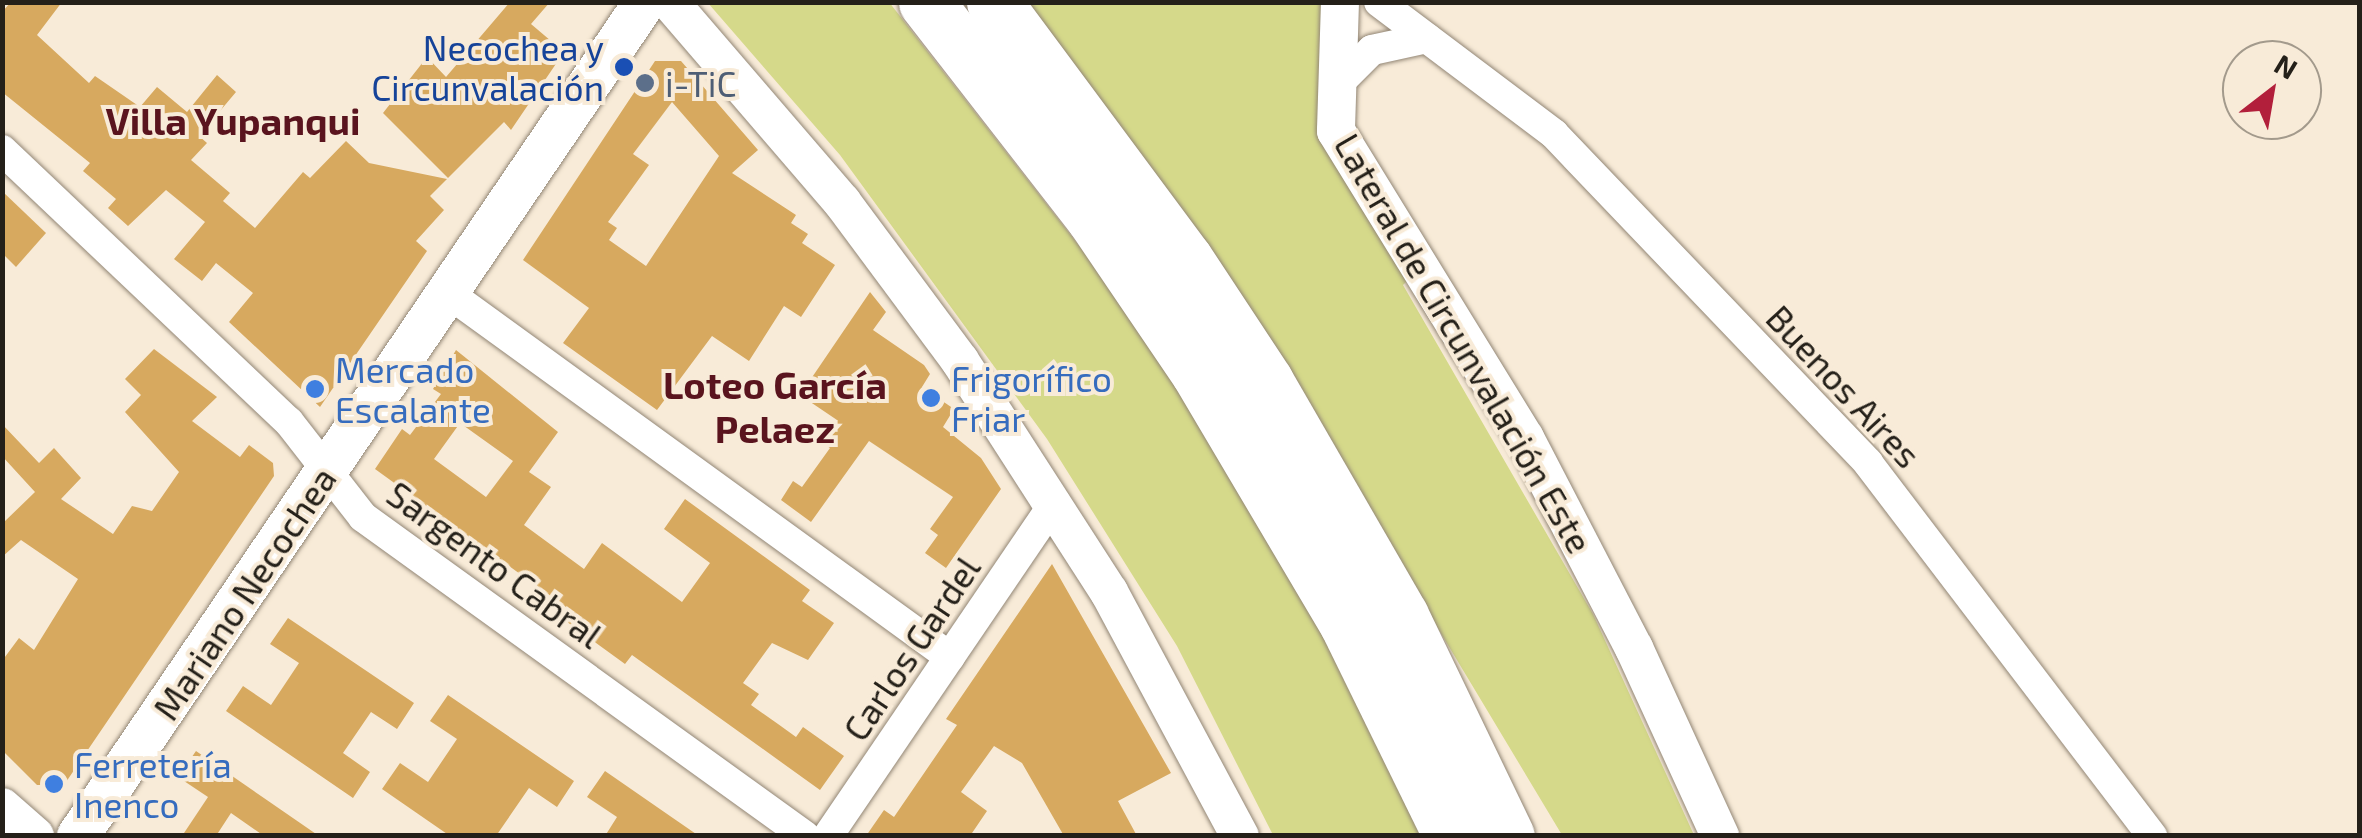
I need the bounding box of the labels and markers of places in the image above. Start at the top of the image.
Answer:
place label: Necochea y Circunvalación [371,26,604,108]
marker: Necochea y Circunvalación [613,56,635,78]
place label: i-TiC [665,62,736,104]
marker: i-TiC [634,72,656,94]
place label: Mercado Escalante [335,348,491,430]
place label: Frigorífico Friar [951,357,1112,439]
marker: Mercado Escalante [304,378,326,400]
marker: Frigorífico Friar [920,387,942,409]
place label: Ferretería Inenco [74,743,232,825]
marker: Ferretería Inenco [43,773,65,795]

